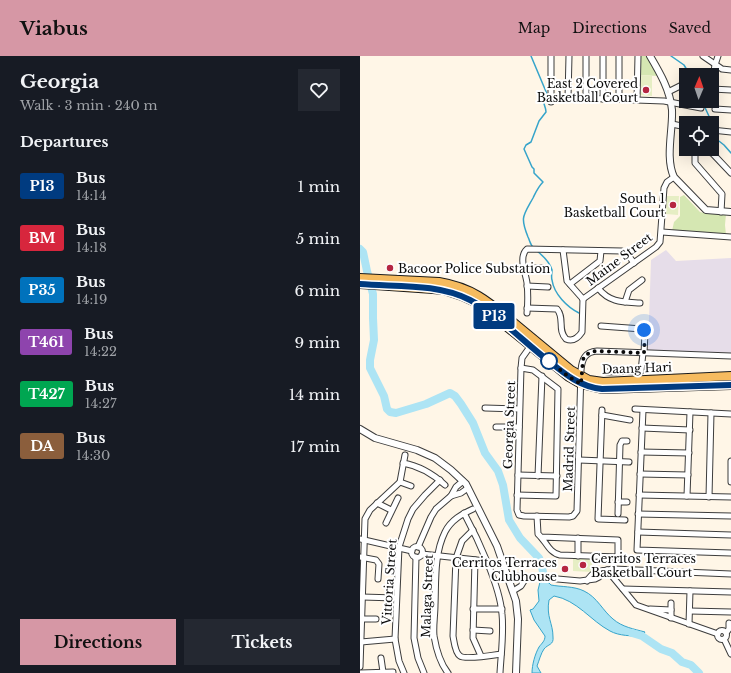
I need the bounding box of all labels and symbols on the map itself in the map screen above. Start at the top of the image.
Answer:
north arrow [679,68,719,108]
place label: East 2 Covered Basketball Court [537,76,638,105]
marker: East 2 Covered Basketball Court [641,85,651,95]
place label: South 1 Basketball Court [564,191,665,220]
marker: South 1 Basketball Court [668,200,678,210]
street label: Maine Street [583,229,655,289]
place label: Bacoor Police Substation [398,261,550,276]
marker: Bacoor Police Substation [385,263,395,273]
line badge: P13 [471,303,517,329]
your location [634,320,654,340]
unlabelled marker [540,352,558,370]
street label: Daang Hari [602,359,672,377]
street label: Georgia Street [500,380,518,469]
street label: Madrid Street [560,406,578,492]
street label: Vittoria Street [378,538,400,627]
place label: Cerritos Terraces Basketball Court [591,551,696,580]
street label: Malaga Street [418,554,436,638]
place label: Cerritos Terraces Clubhouse [452,555,557,584]
marker: Cerritos Terraces Basketball Court [578,560,588,570]
marker: Cerritos Terraces Clubhouse [560,564,570,574]

